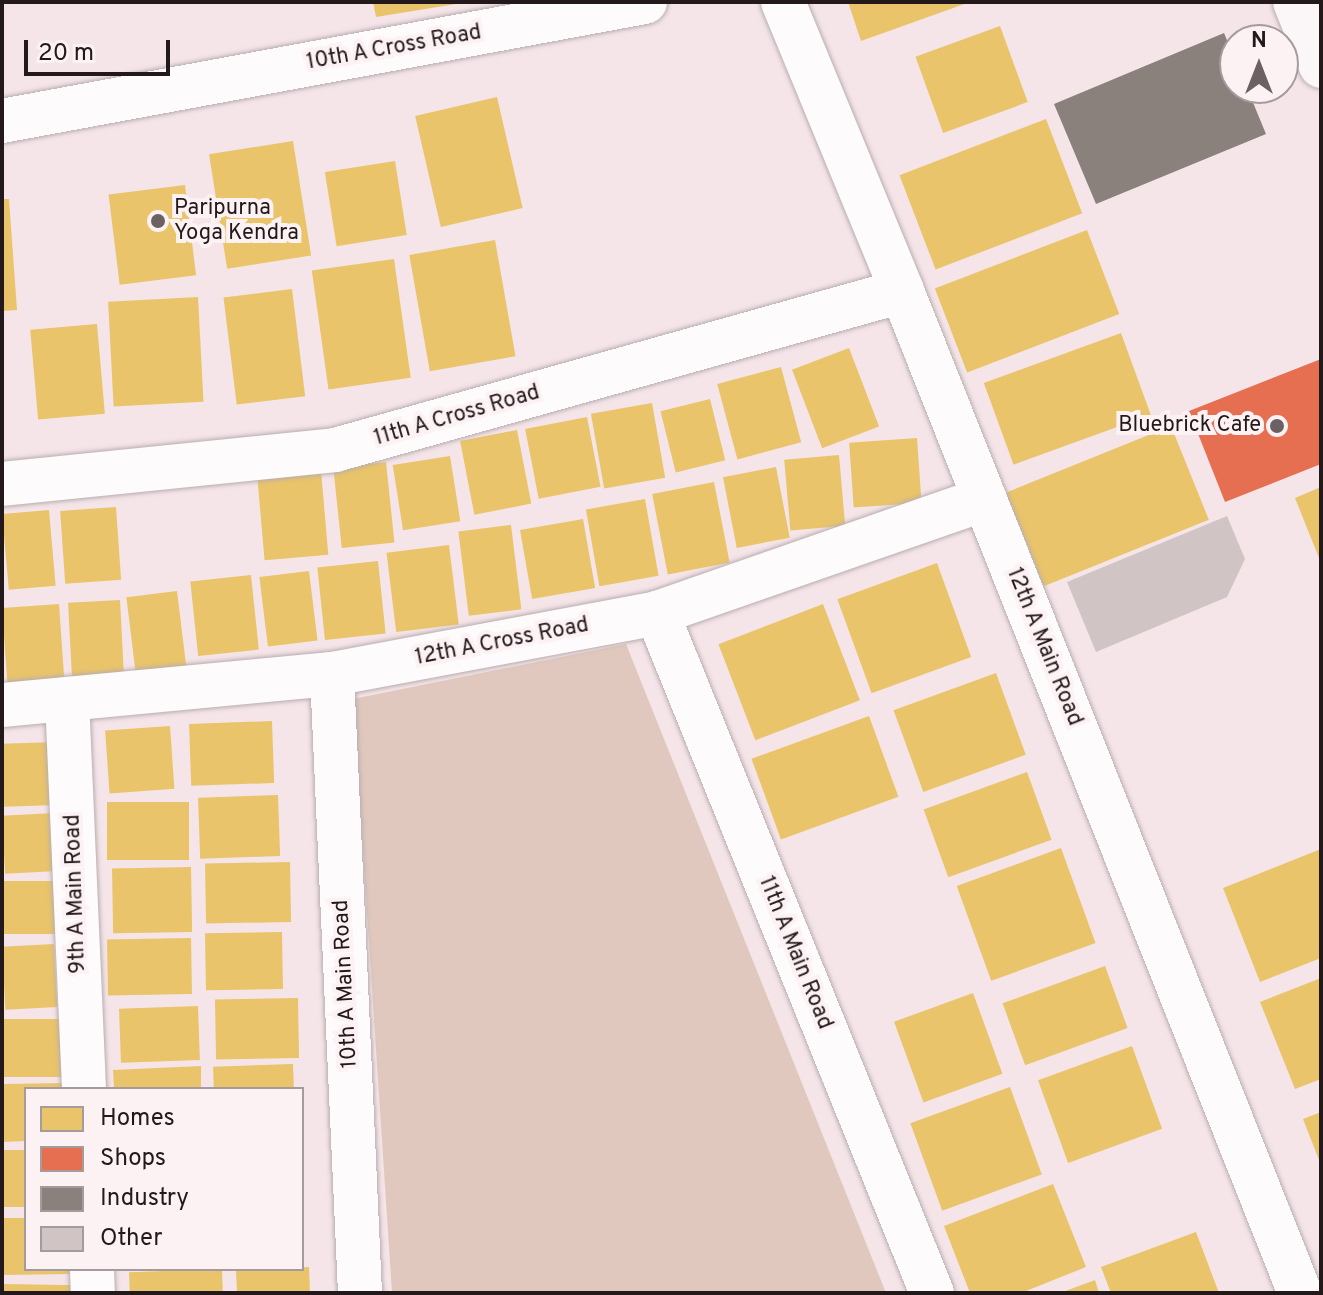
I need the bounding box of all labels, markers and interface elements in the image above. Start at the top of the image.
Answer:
street label: 10th A Cross Road [304,19,484,77]
scale bar [28,24,174,74]
north arrow [1219,24,1299,104]
text: N [1251,28,1267,55]
text: 20 m [38,39,94,69]
place label: Paripurna Yoga Kendra [174,195,299,246]
marker: Paripurna Yoga Kendra [149,212,167,230]
street label: 11th A Cross Road [370,379,544,453]
place label: Bluebrick Cafe [1118,413,1261,439]
marker: Bluebrick Cafe [1268,417,1286,435]
street label: 12th A Main Road [1000,563,1088,731]
street label: 12th A Cross Road [412,612,592,672]
street label: 9th A Main Road [60,813,92,975]
street label: 11th A Main Road [752,872,838,1034]
street label: 10th A Main Road [328,898,364,1070]
legend [24,1087,304,1271]
text: Homes [100,1104,175,1134]
text: Shops [100,1144,166,1174]
text: Industry [100,1184,189,1214]
text: Other [100,1224,162,1254]

